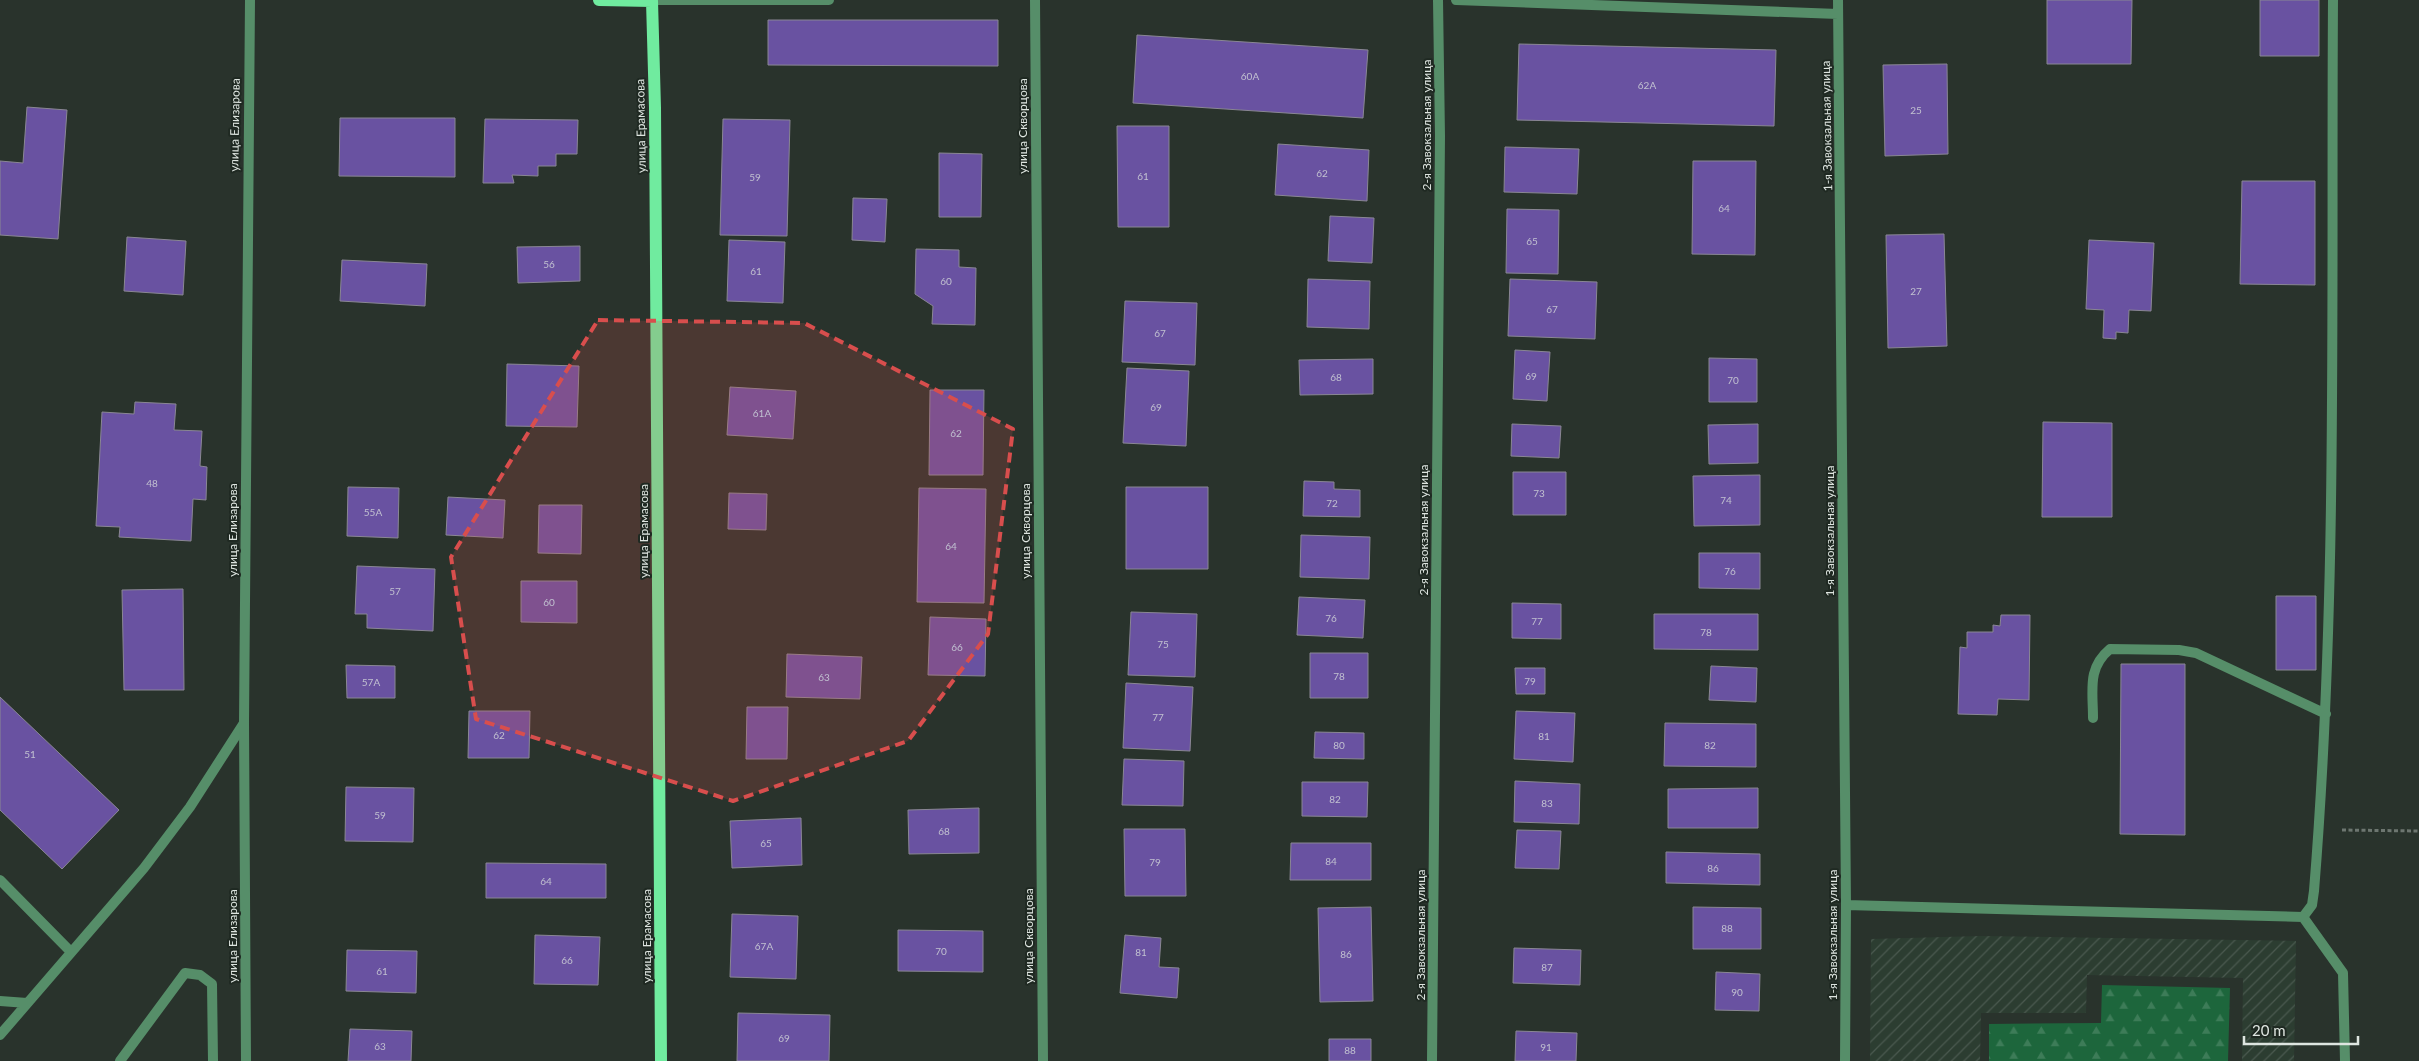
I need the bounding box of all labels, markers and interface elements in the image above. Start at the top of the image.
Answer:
street label: 2-я Завокзальная улица [1419,60,1434,190]
street label: 1-я Завокзальная улица [1818,60,1835,192]
house number: 60А [1241,70,1259,82]
street label: улица Елизарова [226,78,243,172]
street label: улица Скворцова [1015,78,1030,174]
street label: улица Ерамасова [632,79,649,173]
house number: 62А [1638,79,1656,91]
house number: 25 [1910,104,1922,116]
house number: 62 [1316,167,1328,179]
house number: 61 [1137,170,1149,182]
house number: 59 [749,171,761,183]
house number: 64 [1718,202,1730,214]
house number: 65 [1526,235,1538,247]
house number: 56 [543,258,555,270]
house number: 61 [750,265,762,277]
house number: 60 [940,275,952,287]
house number: 27 [1910,285,1922,297]
house number: 67 [1546,303,1558,315]
house number: 67 [1154,327,1166,339]
house number: 69 [1525,370,1537,382]
house number: 68 [1330,371,1342,383]
house number: 70 [1727,374,1739,386]
house number: 69 [1150,401,1162,413]
house number: 61А [753,407,771,419]
house number: 62 [950,427,962,439]
street label: 2-я Завокзальная улица [1416,465,1431,595]
street label: 1-я Завокзальная улица [1822,466,1837,596]
house number: 48 [146,477,158,489]
street label: улица Елизарова [225,483,240,577]
street label: улица Скворцова [1018,483,1033,579]
street label: улица Ерамасова [636,484,651,578]
house number: 73 [1533,487,1545,499]
house number: 74 [1720,494,1732,506]
house number: 72 [1326,497,1338,509]
house number: 55А [364,506,382,518]
house number: 64 [945,540,957,552]
house number: 76 [1724,565,1736,577]
house number: 57 [389,585,401,597]
house number: 60 [543,596,555,608]
house number: 76 [1325,612,1337,624]
house number: 77 [1531,615,1543,627]
house number: 78 [1700,626,1712,638]
house number: 75 [1157,638,1169,650]
house number: 66 [951,641,963,653]
house number: 78 [1333,670,1345,682]
house number: 63 [818,671,830,683]
house number: 79 [1524,675,1536,687]
house number: 57А [362,676,380,688]
house number: 77 [1152,711,1164,723]
house number: 62 [493,729,505,741]
house number: 81 [1538,730,1550,742]
house number: 80 [1333,739,1345,751]
house number: 82 [1704,739,1716,751]
house number: 51 [24,748,36,760]
house number: 82 [1329,793,1341,805]
house number: 83 [1541,797,1553,809]
house number: 59 [374,809,386,821]
house number: 68 [938,825,950,837]
house number: 65 [760,837,772,849]
house number: 84 [1325,855,1337,867]
house number: 79 [1149,856,1161,868]
house number: 86 [1707,862,1719,874]
street label: 2-я Завокзальная улица [1413,870,1428,1000]
street label: 1-я Завокзальная улица [1825,870,1840,1000]
house number: 64 [540,875,552,887]
street label: улица Скворцова [1021,888,1036,984]
street label: улица Елизарова [225,889,240,983]
street label: улица Ерамасова [639,889,654,983]
house number: 88 [1721,922,1733,934]
house number: 67А [755,940,773,952]
house number: 70 [935,945,947,957]
house number: 81 [1135,946,1147,958]
house number: 86 [1340,948,1352,960]
house number: 66 [561,954,573,966]
house number: 87 [1541,961,1553,973]
house number: 61 [376,965,388,977]
house number: 90 [1731,986,1743,998]
scale bar [2244,1014,2358,1046]
text: 20 m [2252,1021,2286,1039]
house number: 69 [778,1032,790,1044]
house number: 63 [374,1040,386,1052]
house number: 91 [1540,1041,1552,1053]
house number: 88 [1344,1044,1356,1056]

